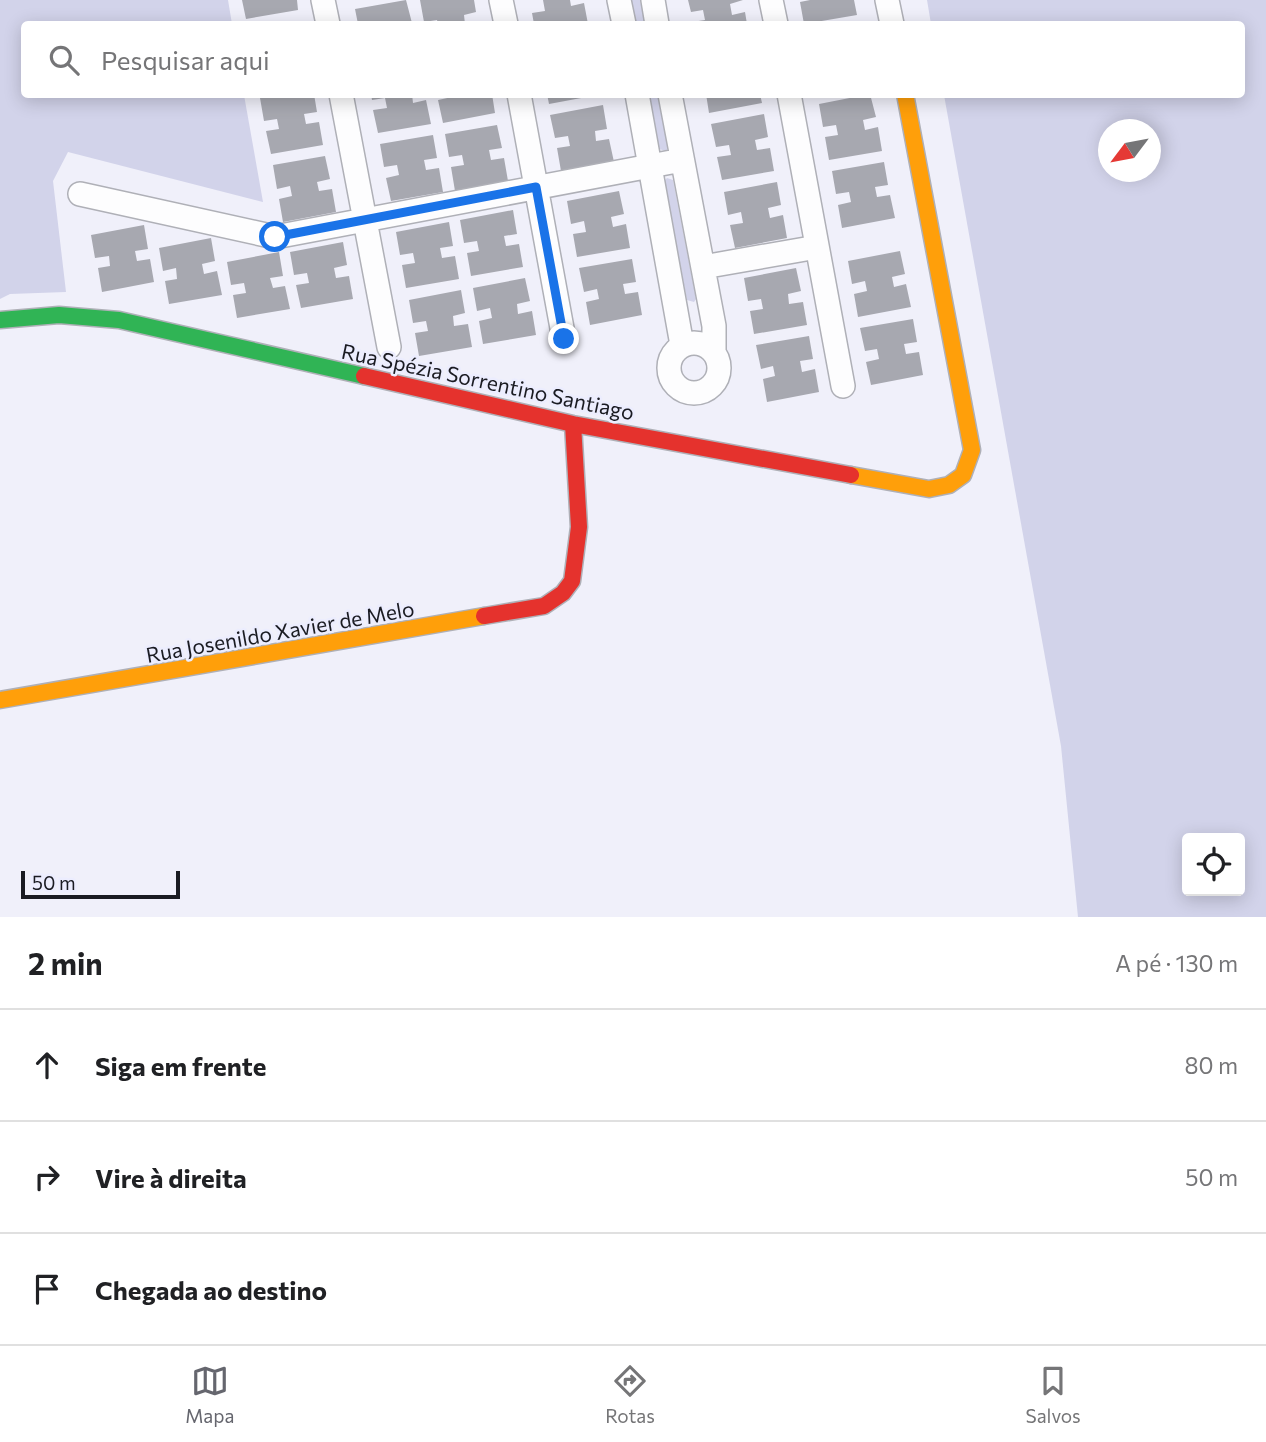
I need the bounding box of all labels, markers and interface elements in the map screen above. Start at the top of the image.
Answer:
search box [21,21,1245,98]
icon: search [45,41,83,79]
text: Pesquisar aqui [101,44,270,75]
north arrow [1098,119,1161,182]
route start [259,221,290,252]
route end [548,323,579,354]
street label: Rua Spézia Sorrentino Santiago [339,338,637,424]
street label: Rua Josenildo Xavier de Melo [144,595,416,667]
map controls [1182,833,1245,896]
button: locate [1182,833,1245,896]
scale bar [21,868,180,900]
text: 50 m [32,871,76,894]
text: 2 min [28,944,103,981]
text: A pé · 130 m [1115,949,1238,977]
icon: ahead [28,1046,66,1084]
text: Siga em frente [95,1050,266,1081]
text: 80 m [1185,1051,1238,1079]
icon: right [28,1158,66,1196]
text: Vire à direita [95,1162,247,1193]
text: 50 m [1185,1163,1238,1191]
icon: arrive [28,1270,66,1308]
text: Chegada ao destino [95,1274,327,1305]
tab: Mapa [185,1362,234,1427]
tab: Rotas [605,1362,655,1427]
tab: Salvos [1026,1362,1081,1427]

